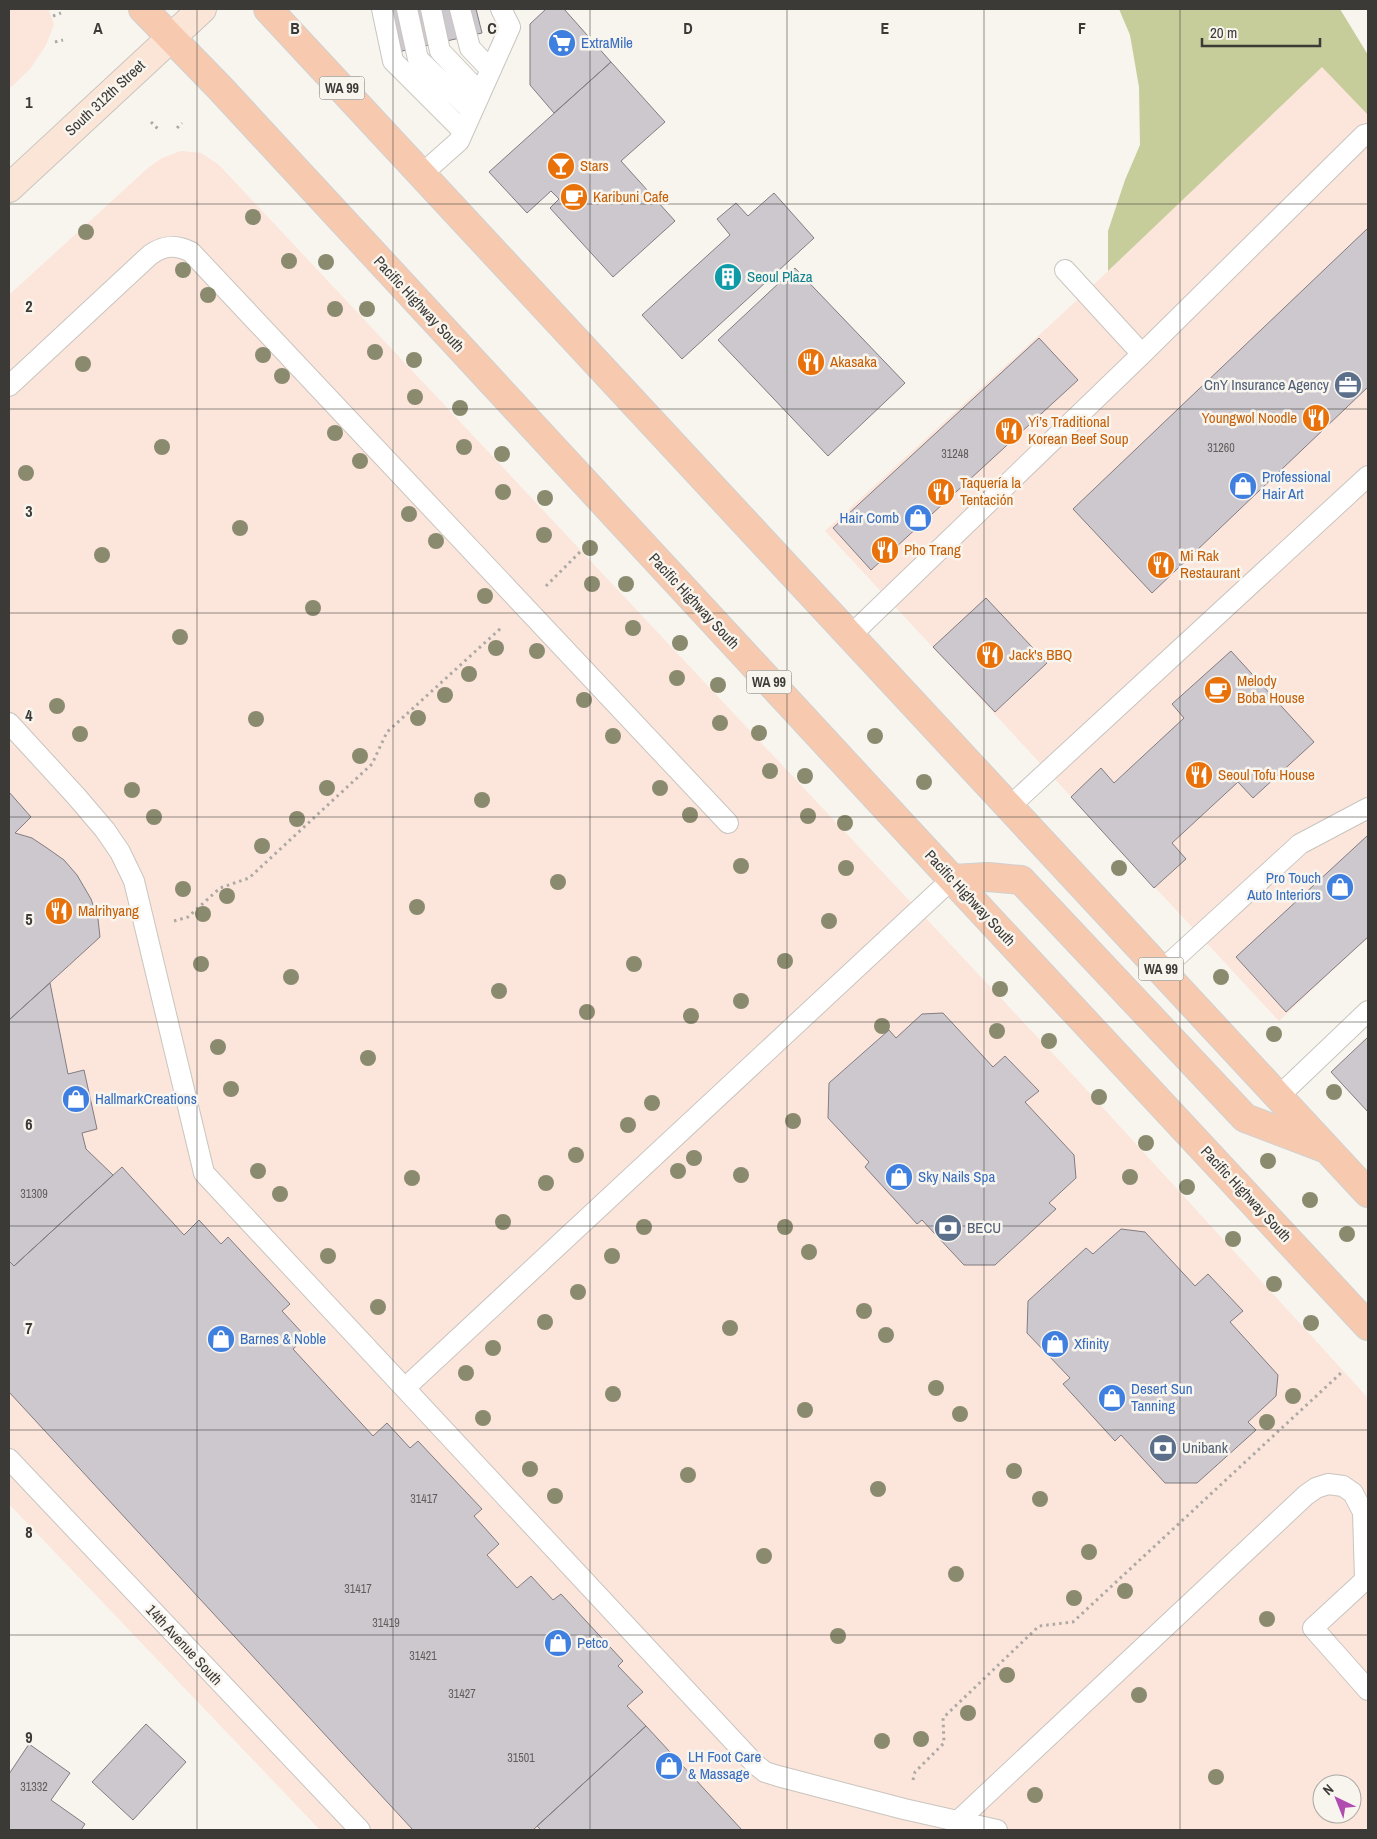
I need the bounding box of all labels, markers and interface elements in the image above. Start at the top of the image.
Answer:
scale bar [1202,15,1320,47]
text: A [93,17,103,39]
text: B [290,17,300,39]
text: C [487,17,497,39]
text: D [683,17,693,39]
text: E [881,17,890,39]
text: F [1078,17,1086,39]
text: 20 m [1210,22,1237,43]
supermarket icon: ExtraMile [547,28,577,58]
place label: ExtraMile [581,32,633,53]
street label: South 312th Street [60,55,150,140]
road number: WA 99 [320,76,364,100]
text: 1 [25,91,33,113]
bar icon: Stars [546,151,576,181]
place label: Stars [580,155,609,176]
cafe icon: Karibuni Cafe [559,182,589,212]
place label: Karibuni Cafe [593,186,669,207]
street label: Pacific Highway South [369,251,469,356]
building icon: Seoul Plaza [713,262,743,292]
place label: Seoul Plaza [747,266,813,287]
text: 2 [25,295,33,317]
restaurant icon: Akasaka [796,347,826,377]
place label: Akasaka [829,351,877,372]
office icon: CnY Insurance Agency [1333,370,1363,400]
place label: CnY Insurance Agency [1204,374,1330,395]
restaurant icon: Youngwol Noodle [1301,403,1331,433]
place label: Youngwol Noodle [1202,407,1297,428]
place label: Yi’s Traditional Korean Beef Soup [1028,411,1129,449]
restaurant icon: Yi’s Traditional Korean Beef Soup [994,416,1024,446]
house number: 31260 [1207,440,1235,456]
house number: 31248 [941,446,969,462]
place label: Professional Hair Art [1262,466,1330,504]
shop icon: Professional Hair Art [1228,471,1258,501]
place label: Taquería la Tentación [960,472,1021,510]
restaurant icon: Taquería la Tentación [926,477,956,507]
text: 3 [25,500,33,522]
shop icon: Hair Comb [903,503,933,533]
place label: Hair Comb [840,507,899,528]
restaurant icon: Pho Trang [870,535,900,565]
place label: Pho Trang [904,539,961,560]
place label: Mi Rak Restaurant [1180,545,1241,583]
street label: Pacific Highway South [644,548,744,653]
restaurant icon: Mi Rak Restaurant [1146,550,1176,580]
restaurant icon: Jack's BBQ [975,640,1005,670]
place label: Jack's BBQ [1009,644,1072,665]
road number: WA 99 [746,670,792,694]
place label: Melody Boba House [1237,670,1305,708]
cafe icon: Melody Boba House [1203,675,1233,705]
text: 4 [25,704,33,726]
restaurant icon: Seoul Tofu House [1184,760,1214,790]
place label: Seoul Tofu House [1218,764,1315,785]
street label: Pacific Highway South [920,845,1020,950]
place label: Pro Touch Auto Interiors [1246,867,1321,905]
shop icon: Pro Touch Auto Interiors [1325,872,1355,902]
restaurant icon: Malrihyang [44,896,74,926]
place label: Malrihyang [78,900,139,921]
text: 5 [25,908,33,930]
road number: WA 99 [1138,958,1184,981]
shop icon: HallmarkCreations [61,1084,91,1114]
place label: HallmarkCreations [95,1088,197,1109]
text: 6 [25,1113,33,1135]
street label: Pacific Highway South [1196,1141,1296,1246]
shop icon: Sky Nails Spa [884,1162,914,1192]
place label: Sky Nails Spa [918,1166,995,1187]
house number: 31309 [20,1186,48,1202]
bank icon: BECU [933,1213,963,1243]
place label: BECU [967,1217,1001,1238]
text: 7 [25,1317,33,1339]
shop icon: Barnes & Noble [206,1324,236,1354]
place label: Barnes & Noble [240,1328,326,1349]
shop icon: Xfinity [1040,1329,1070,1359]
place label: Xfinity [1074,1333,1110,1354]
place label: Desert Sun Tanning [1131,1378,1193,1416]
shop icon: Desert Sun Tanning [1097,1383,1127,1413]
bank icon: Unibank [1148,1433,1178,1463]
place label: Unibank [1182,1437,1229,1458]
house number: 31417 [410,1491,438,1507]
text: 8 [25,1521,33,1543]
house number: 31417 [344,1581,372,1597]
street label: 14th Avenue South [141,1600,227,1690]
house number: 31419 [372,1615,400,1631]
shop icon: Petco [543,1628,573,1658]
place label: Petco [577,1632,609,1653]
house number: 31421 [409,1648,437,1664]
house number: 31427 [448,1686,476,1702]
text: 9 [25,1726,33,1748]
place label: LH Foot Care & Massage [688,1746,761,1784]
house number: 31501 [507,1750,535,1766]
shop icon: LH Foot Care & Massage [654,1751,684,1781]
north arrow [1312,1774,1362,1824]
house number: 31332 [20,1779,48,1795]
text: N [1319,1780,1337,1799]

